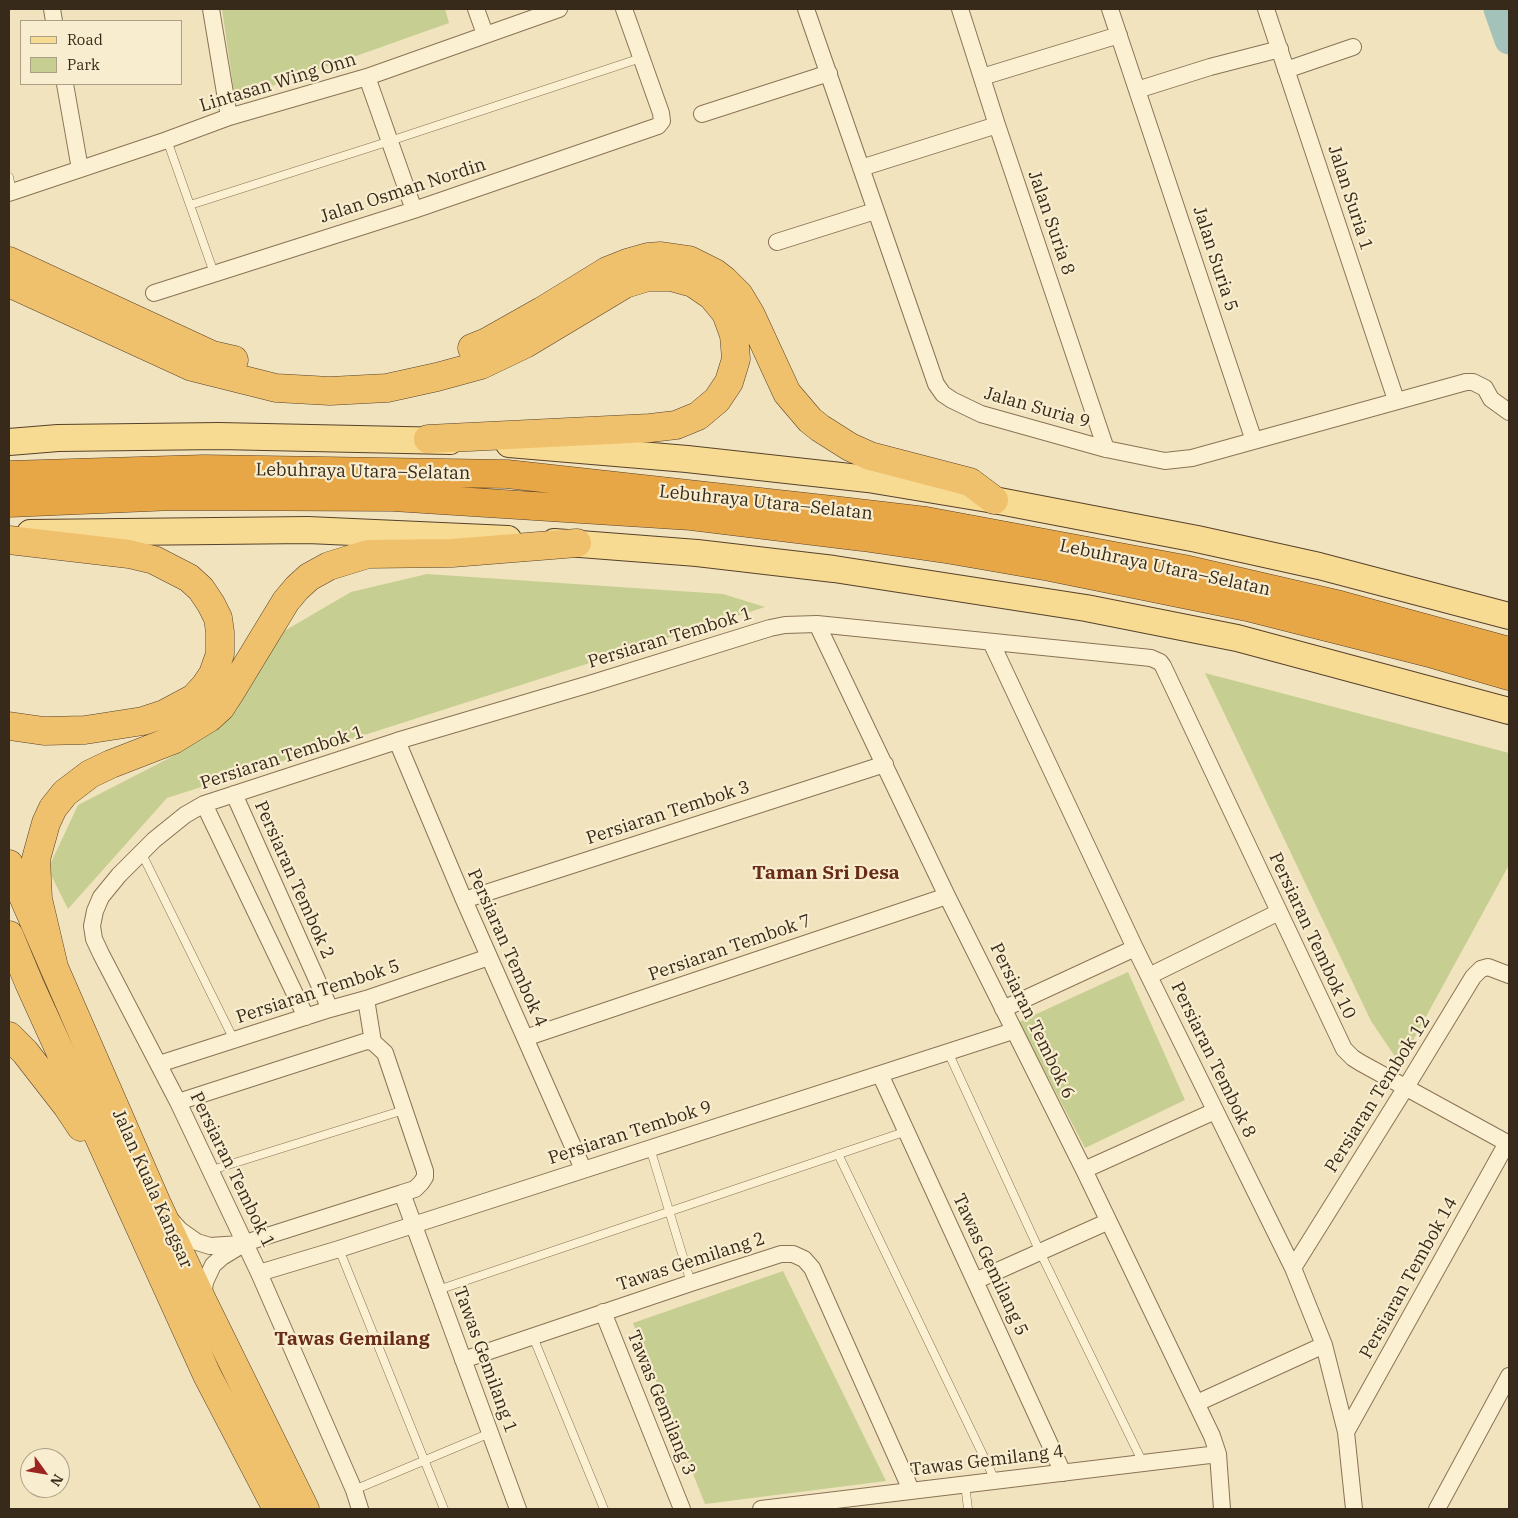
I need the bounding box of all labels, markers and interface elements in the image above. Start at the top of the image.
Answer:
legend [20,20,182,85]
text: Road [67,30,103,49]
street label: Lintasan Wing Onn [197,49,359,117]
text: Park [67,55,100,74]
street label: Jalan Suria 1 [1323,143,1377,253]
street label: Jalan Osman Nordin [317,154,489,228]
street label: Jalan Suria 8 [1023,168,1079,278]
street label: Jalan Suria 5 [1188,204,1242,314]
street label: Jalan Suria 9 [982,383,1092,433]
street label: Lebuhraya Utara–Selatan [255,459,471,485]
street label: Lebuhraya Utara–Selatan [658,481,874,525]
street label: Lebuhraya Utara–Selatan [1058,535,1272,601]
street label: Persiaran Tembok 1 [585,603,755,673]
street label: Persiaran Tembok 1 [198,721,366,795]
street label: Persiaran Tembok 3 [584,776,752,850]
street label: Persiaran Tembok 2 [249,798,339,962]
street label: Persiaran Tembok 10 [1264,849,1360,1023]
district label: Taman Sri Desa [752,863,900,885]
street label: Persiaran Tembok 4 [462,866,552,1030]
street label: Persiaran Tembok 7 [646,910,814,986]
street label: Persiaran Tembok 6 [985,940,1079,1102]
street label: Persiaran Tembok 5 [234,955,402,1029]
street label: Persiaran Tembok 8 [1166,979,1260,1141]
street label: Persiaran Tembok 12 [1321,1011,1435,1177]
street label: Persiaran Tembok 1 [185,1089,279,1251]
street label: Persiaran Tembok 9 [546,1096,714,1170]
street label: Jalan Kuala Kangsar [107,1106,197,1272]
street label: Tawas Gemilang 5 [948,1191,1032,1339]
street label: Persiaran Tembok 14 [1356,1193,1462,1363]
street label: Tawas Gemilang 2 [614,1228,768,1296]
street label: Tawas Gemilang 1 [448,1284,522,1436]
street label: Tawas Gemilang 3 [622,1327,700,1479]
district label: Tawas Gemilang [274,1329,430,1351]
street label: Tawas Gemilang 4 [909,1441,1065,1481]
north arrow [20,1448,70,1498]
text: N [46,1471,67,1490]

